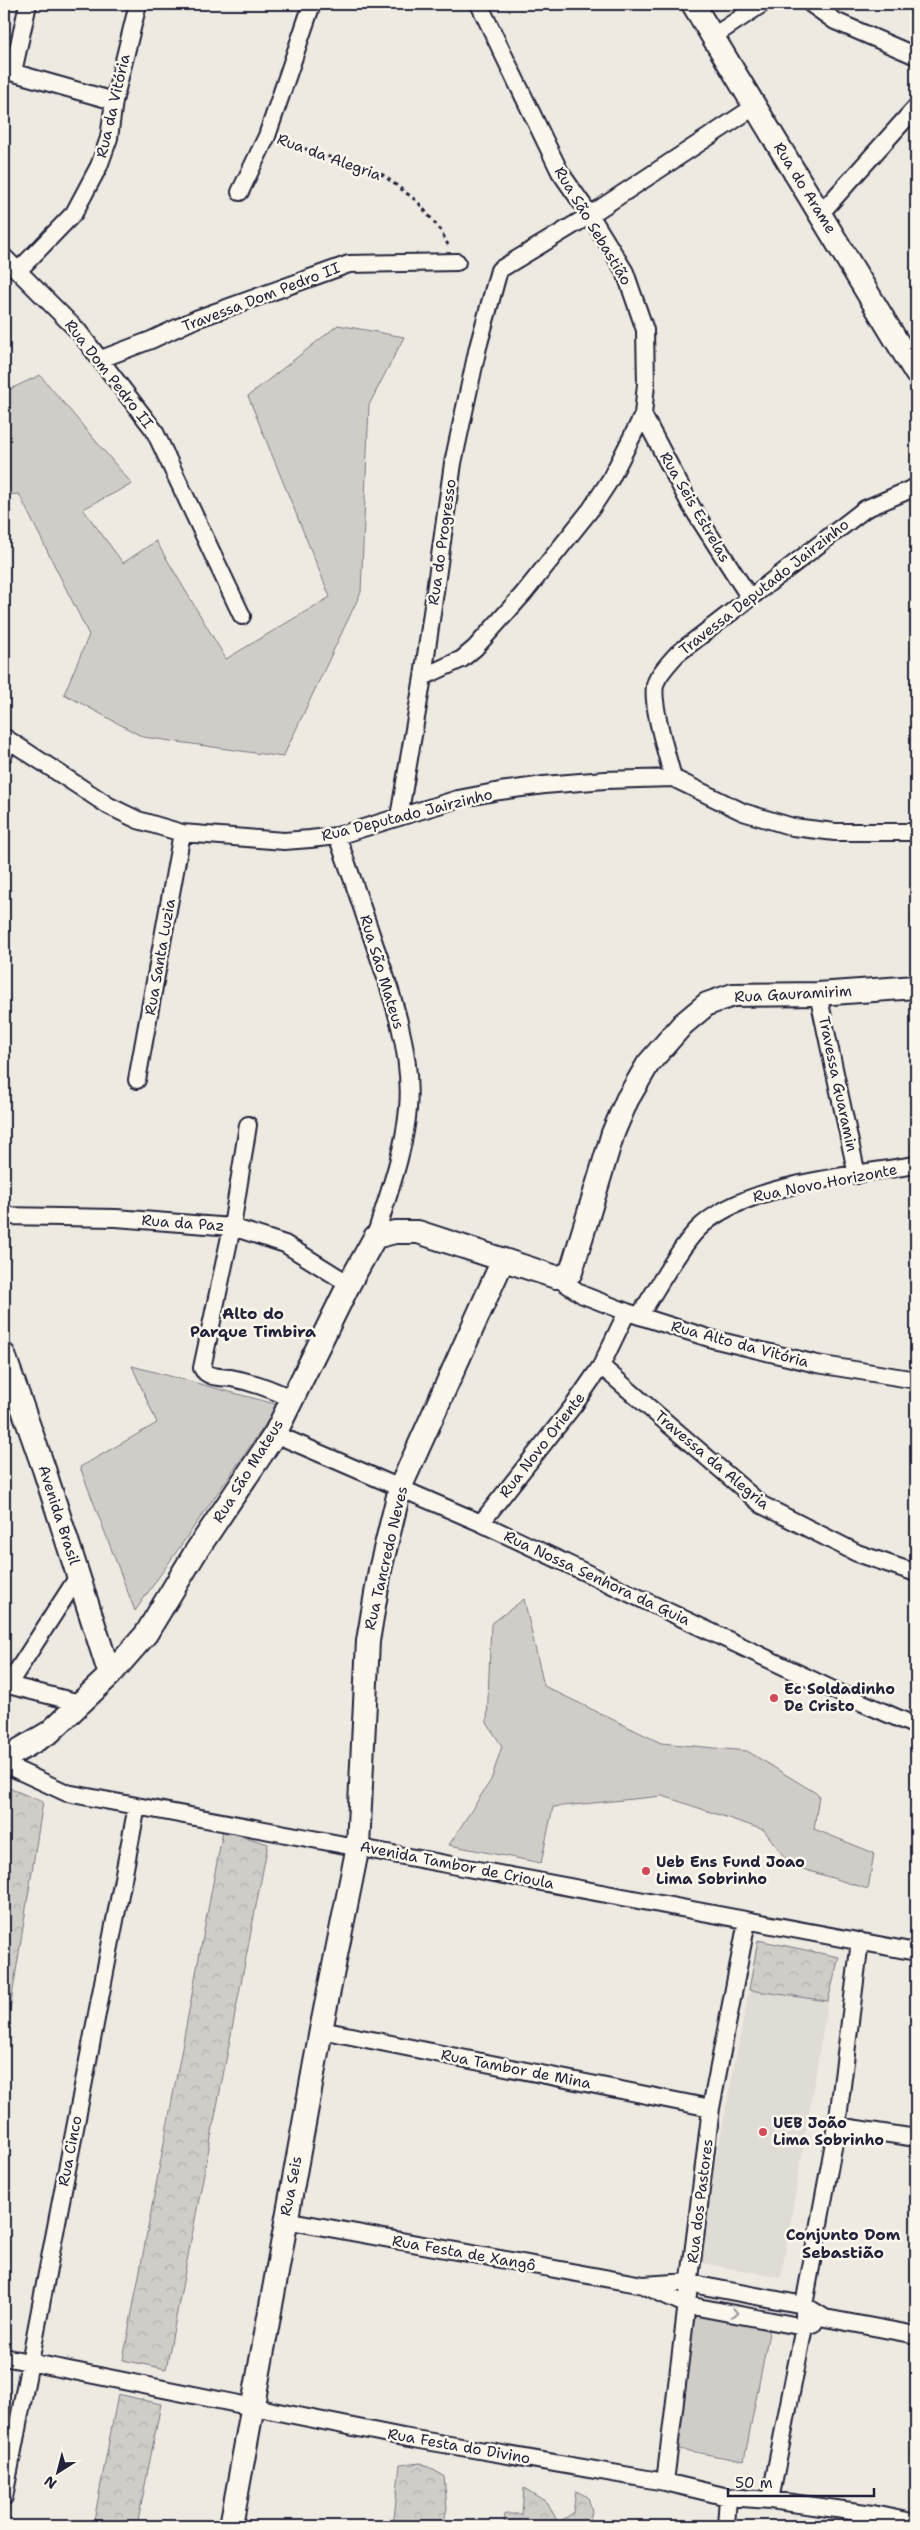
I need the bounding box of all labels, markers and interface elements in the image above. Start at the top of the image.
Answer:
street label: Rua da Vitória [91,51,135,160]
street label: Rua da Alegria [274,129,384,185]
street label: Rua do Arame [769,139,841,237]
street label: Rua São Sebastião [550,163,636,289]
street label: Travessa Dom Pedro II [179,258,343,336]
street label: Rua Dom Pedro II [60,316,158,432]
street label: Rua Seis Estrelas [655,448,735,566]
street label: Rua do Progresso [423,478,461,606]
street label: Travessa Deputado Jairzinho [675,514,853,660]
street label: Rua Deputado Jairzinho [319,784,495,846]
street label: Rua Santa Luzia [140,897,180,1017]
street label: Rua São Mateus [355,912,409,1032]
street label: Rua Gauramirim [734,981,852,1007]
street label: Travessa Guaramin [814,1014,862,1154]
street label: Rua Novo Horizonte [751,1159,899,1207]
street label: Rua da Paz [141,1210,225,1236]
district label: Alto do Parque Timbira [190,1303,316,1342]
street label: Rua Alto da Vitória [669,1316,812,1372]
street label: Rua Novo Oriente [495,1388,589,1502]
street label: Travessa da Alegria [650,1406,774,1514]
street label: Rua São Mateus [208,1415,288,1527]
street label: Avenida Brasil [33,1463,85,1568]
street label: Rua Tancredo Neves [360,1484,412,1632]
street label: Rua Nossa Senhora da Guia [501,1526,694,1630]
place label: Ec Soldadinho De Cristo [784,1679,895,1716]
marker: Ec Soldadinho De Cristo [768,1692,780,1704]
street label: Avenida Tambor de Crioula [358,1836,556,1894]
place label: Ueb Ens Fund Joao Lima Sobrinho [656,1852,805,1889]
marker: Ueb Ens Fund Joao Lima Sobrinho [640,1865,652,1877]
street label: Rua Tambor de Mina [439,2045,593,2093]
place label: UEB João Lima Sobrinho [773,2113,884,2150]
street label: Rua Cinco [53,2114,87,2188]
marker: UEB João Lima Sobrinho [757,2126,769,2138]
street label: Rua dos Pastores [682,2138,718,2264]
street label: Rua Seis [275,2154,307,2218]
district label: Conjunto Dom Sebastião [786,2224,901,2263]
street label: Rua Festa de Xangô [391,2231,537,2275]
one-way arrow [731,2307,739,2318]
street label: Rua Festa do Divino [386,2424,532,2468]
north arrow [32,2448,82,2498]
scale bar [728,2465,874,2497]
text: N [41,2472,60,2493]
text: 50 m [735,2473,773,2493]

